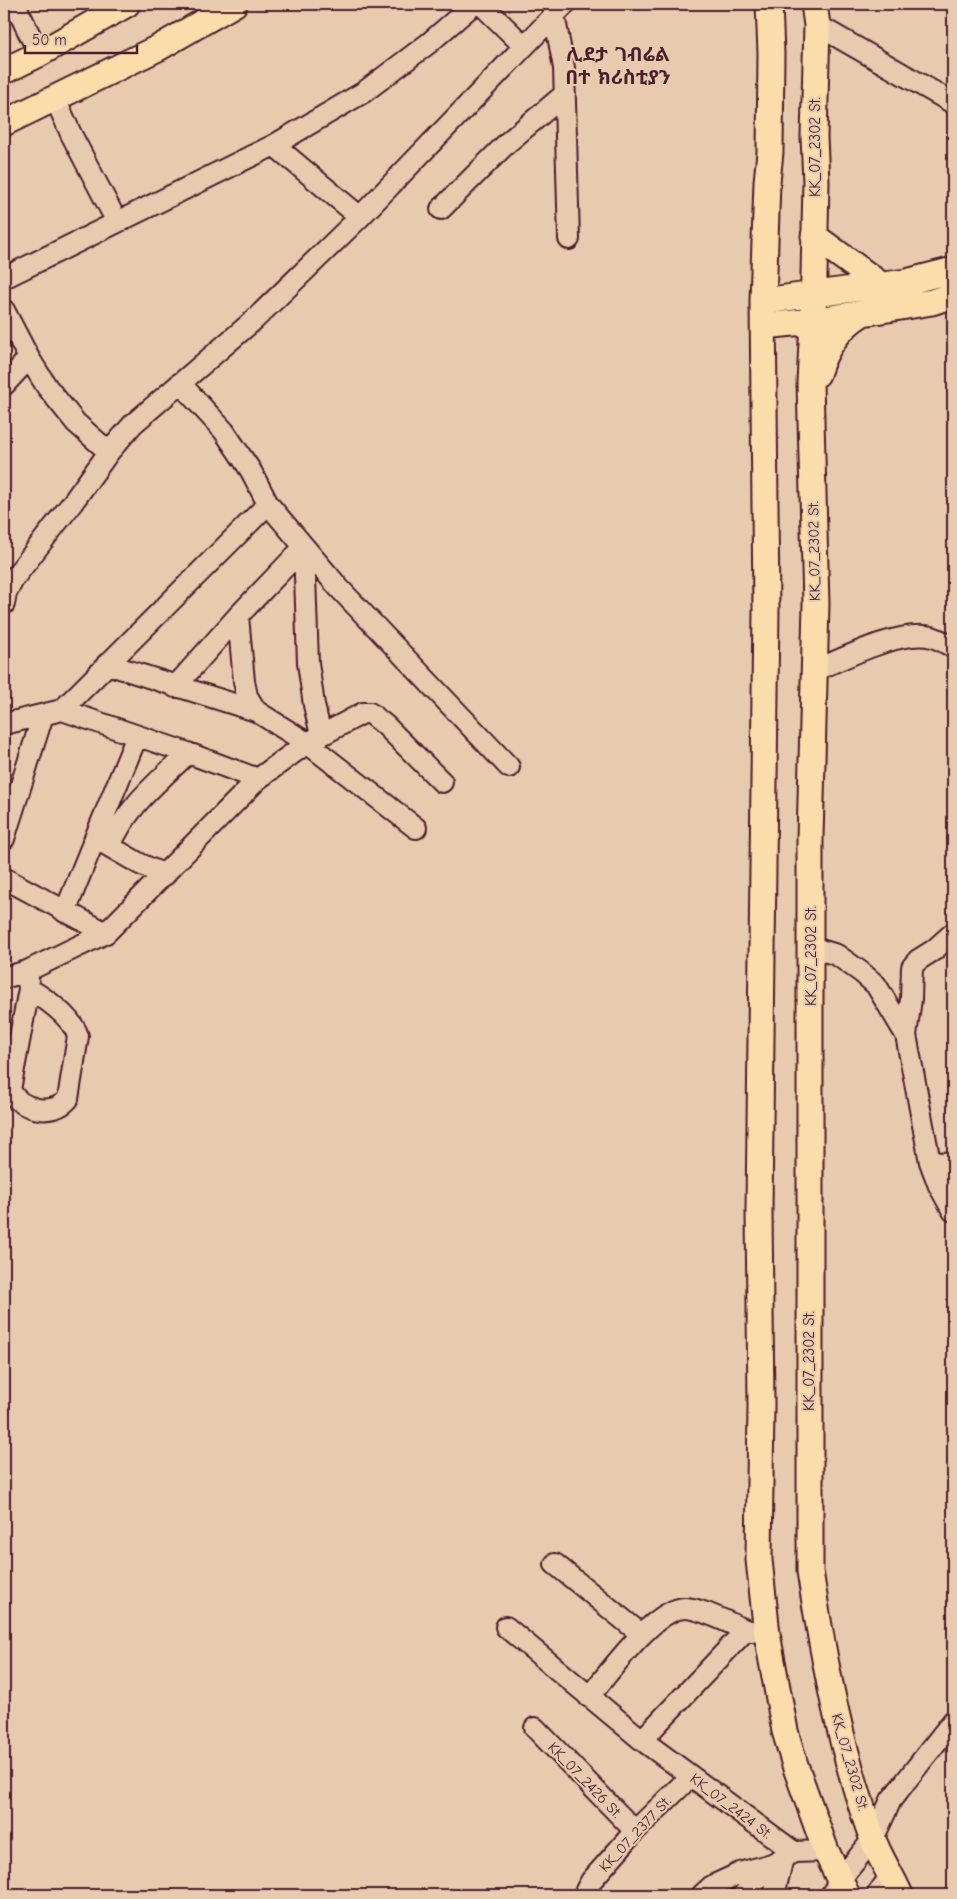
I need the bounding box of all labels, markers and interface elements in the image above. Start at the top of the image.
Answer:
scale bar [25,22,138,54]
text: 50 m [32,31,67,49]
district label: ሊደታ ገብሬል በተ ክሪስቲያን [565,43,671,89]
street label: KK_07_2302 St. [806,97,824,197]
street label: KK_07_2302 St. [804,501,824,601]
street label: KK_07_2302 St. [802,906,820,1006]
street label: KK_07_2302 St. [800,1311,818,1411]
street label: KK_07_2302 St. [828,1711,872,1813]
street label: KK_07_2426 St. [544,1738,626,1822]
street label: KK_07_2424 St. [687,1769,775,1843]
street label: KK_07_2377 St. [595,1792,675,1876]

